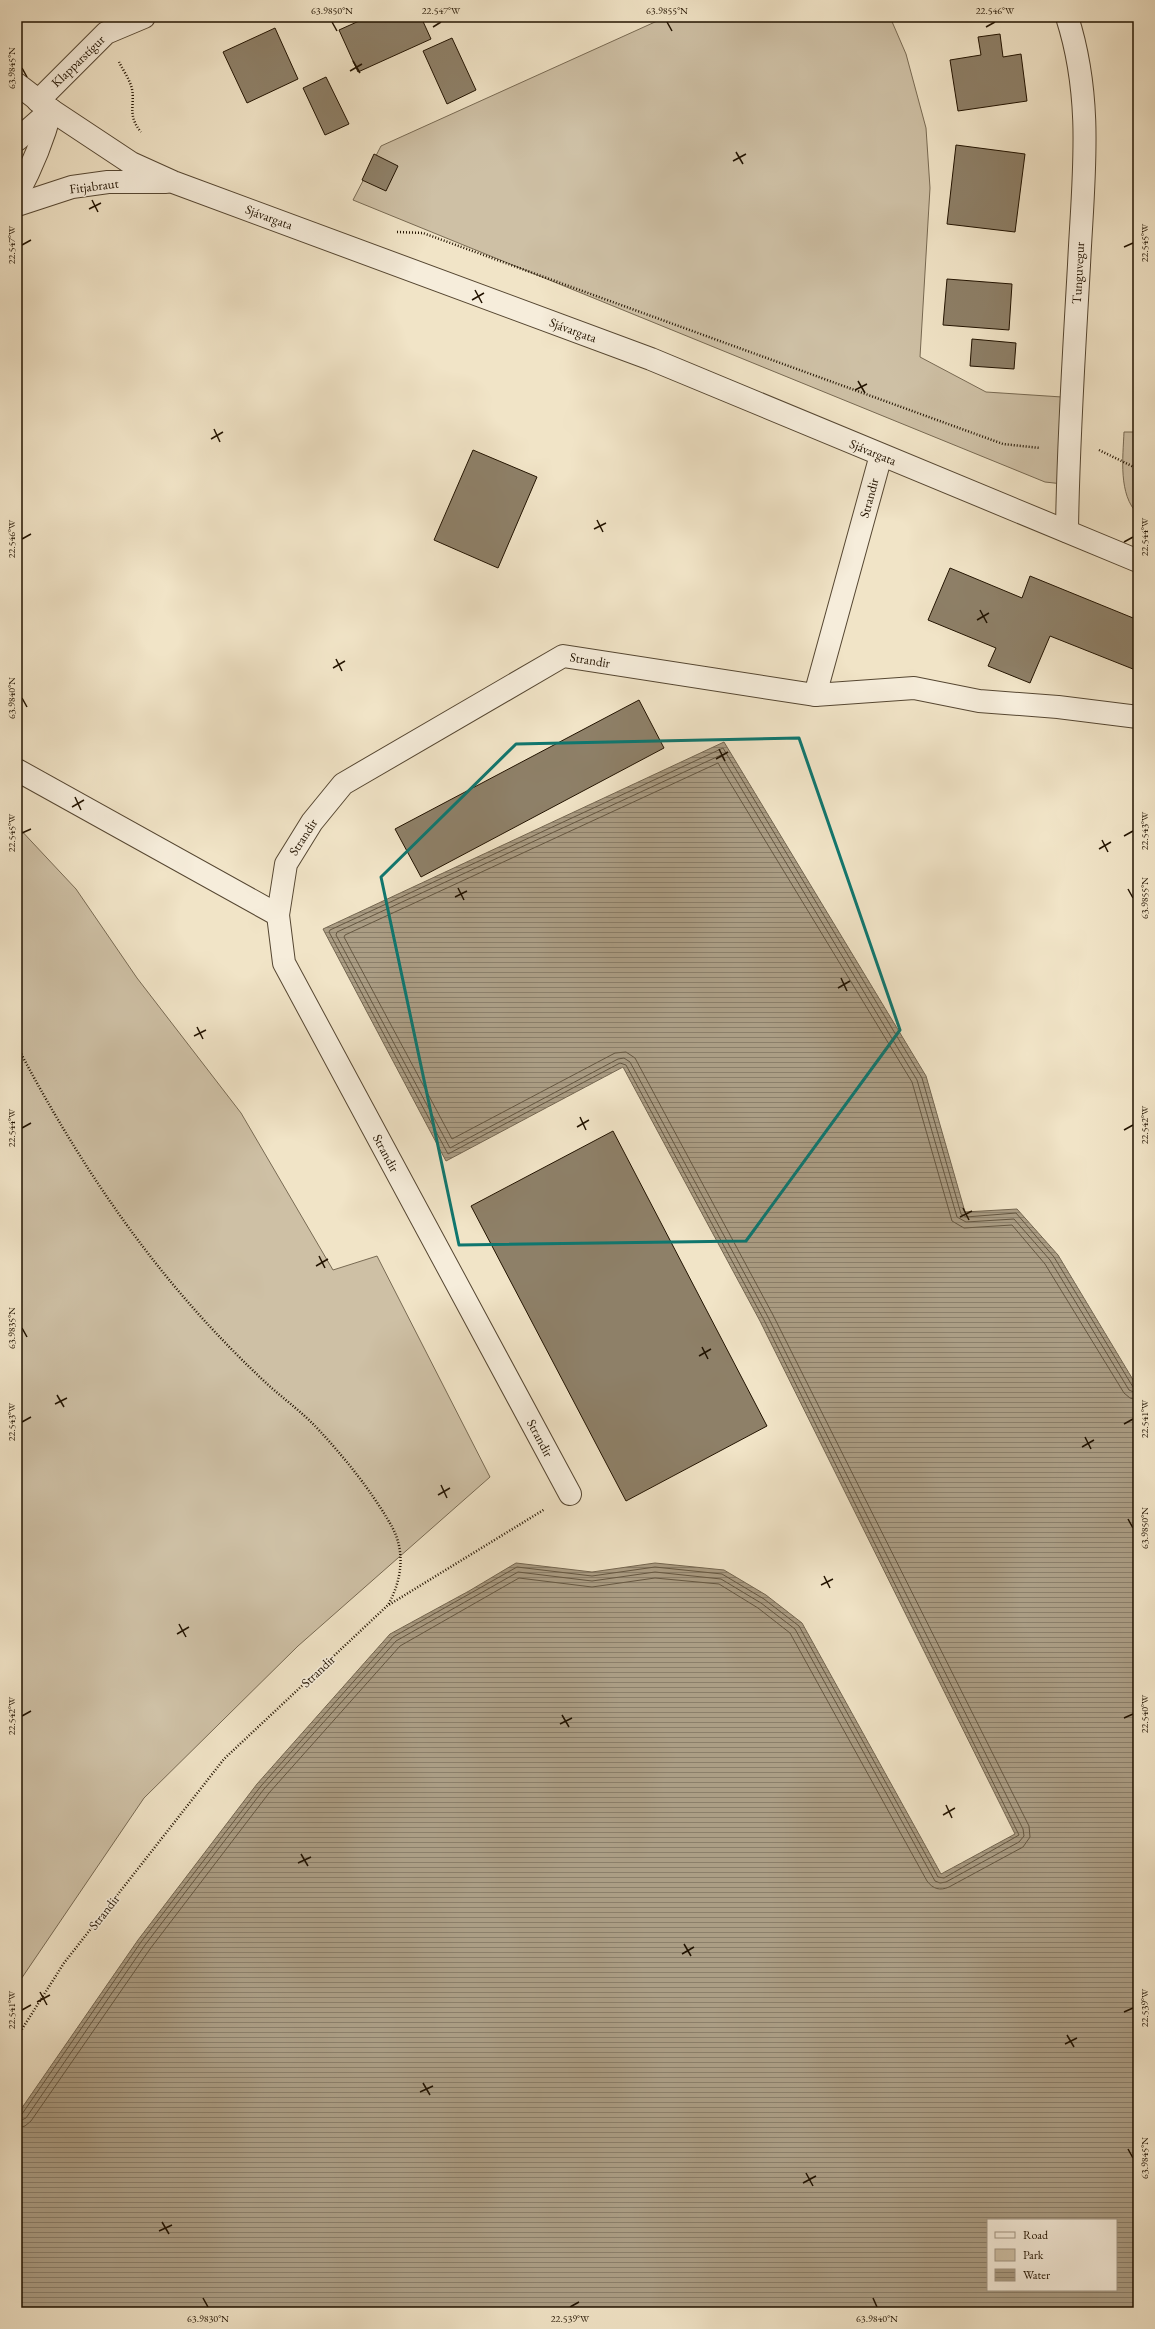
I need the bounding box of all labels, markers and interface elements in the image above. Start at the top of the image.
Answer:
text: 63.9850°N [311,4,353,17]
text: 22.547°W [422,4,461,17]
text: 63.9855°N [646,4,688,17]
text: 22.546°W [976,4,1015,17]
street label: Klapparstígur [48,31,109,91]
text: 63.9845°N [5,47,18,89]
street label: Fitjabraut [69,175,119,197]
street label: Sjávargata [243,201,296,234]
text: 22.545°W [1138,223,1151,262]
text: 22.547°W [5,225,18,264]
street label: Tunguvegur [1068,241,1088,305]
street label: Sjávargata [547,314,600,347]
street label: Sjávargata [847,435,900,469]
street label: Strandir [856,476,883,520]
text: 22.544°W [1138,517,1151,556]
text: 22.546°W [5,519,18,558]
street label: Strandir [569,648,612,672]
text: 63.9840°N [5,677,18,719]
text: 22.543°W [1138,811,1151,850]
text: 22.545°W [5,813,18,852]
street label: Strandir [285,815,322,859]
text: 63.9855°N [1138,877,1151,919]
text: 22.542°W [1138,1105,1151,1144]
text: 22.544°W [5,1108,18,1147]
street label: Strandir [369,1131,403,1175]
text: 63.9835°N [5,1307,18,1349]
text: 22.541°W [1138,1399,1151,1438]
text: 22.543°W [5,1402,18,1441]
street label: Strandir [523,1416,557,1460]
text: 63.9850°N [1138,1507,1151,1549]
street label: Strandir [297,1650,339,1691]
text: 22.540°W [1138,1694,1151,1733]
text: 22.542°W [5,1696,18,1735]
street label: Strandir [85,1890,124,1933]
text: 22.539°W [1138,1988,1151,2027]
text: 22.541°W [5,1990,18,2029]
text: 63.9845°N [1138,2137,1151,2179]
legend [987,2219,1117,2291]
text: Road [1023,2227,1049,2243]
text: Park [1023,2247,1044,2263]
text: Water [1023,2267,1050,2283]
text: 63.9830°N [187,2312,229,2325]
text: 22.539°W [551,2312,590,2325]
text: 63.9840°N [856,2312,898,2325]

